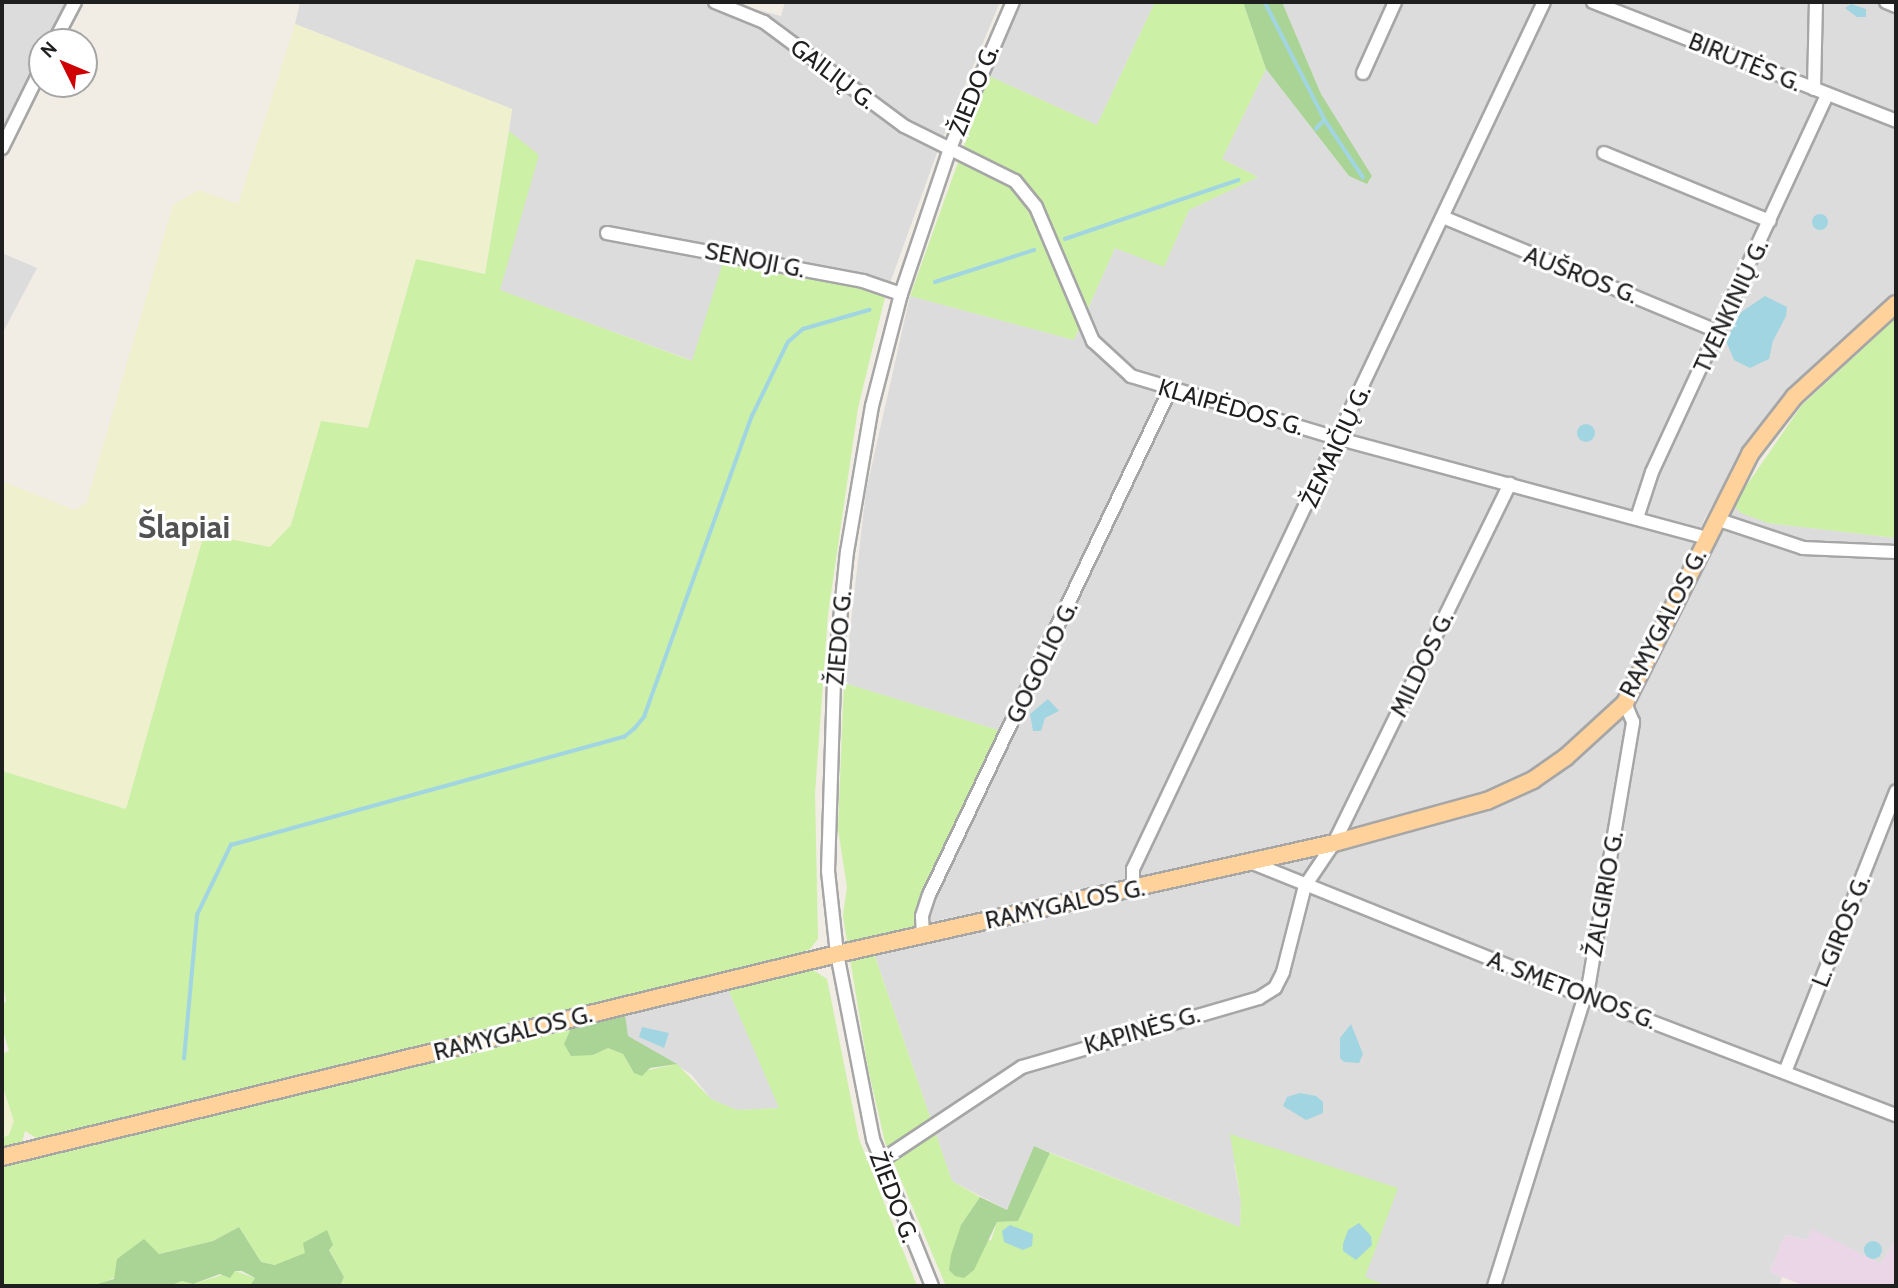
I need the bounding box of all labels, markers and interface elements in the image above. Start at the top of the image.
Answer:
street label: BIRUTĖS G. [1684,26,1806,98]
north arrow [28,28,98,98]
street label: GAILIŲ G. [785,33,881,115]
text: N [36,37,62,62]
street label: ŽIEDO G. [943,41,1005,139]
street label: TVENKINIŲ G. [1687,235,1775,377]
street label: SENOJI G. [702,236,808,284]
street label: AUŠROS G. [1520,240,1642,310]
street label: KLAIPĖDOS G. [1155,372,1307,442]
street label: ŽEMAIČIŲ G. [1295,380,1377,512]
district label: Šlapiai [138,508,230,546]
street label: RAMYGALOS G. [1613,544,1713,702]
street label: ŽIEDO G. [821,589,857,687]
street label: GOGOLIO G. [1000,596,1084,728]
street label: MILDOS G. [1384,606,1460,722]
street label: ŽALGIRIO G. [1579,829,1629,959]
street label: L. GIROS G. [1806,871,1876,991]
street label: RAMYGALOS G. [983,873,1147,935]
street label: A. SMETONOS G. [1484,945,1660,1035]
street label: RAMYGALOS G. [431,999,595,1067]
street label: KAPINĖS G. [1081,1000,1203,1060]
street label: ŽIEDO G. [864,1147,924,1247]

